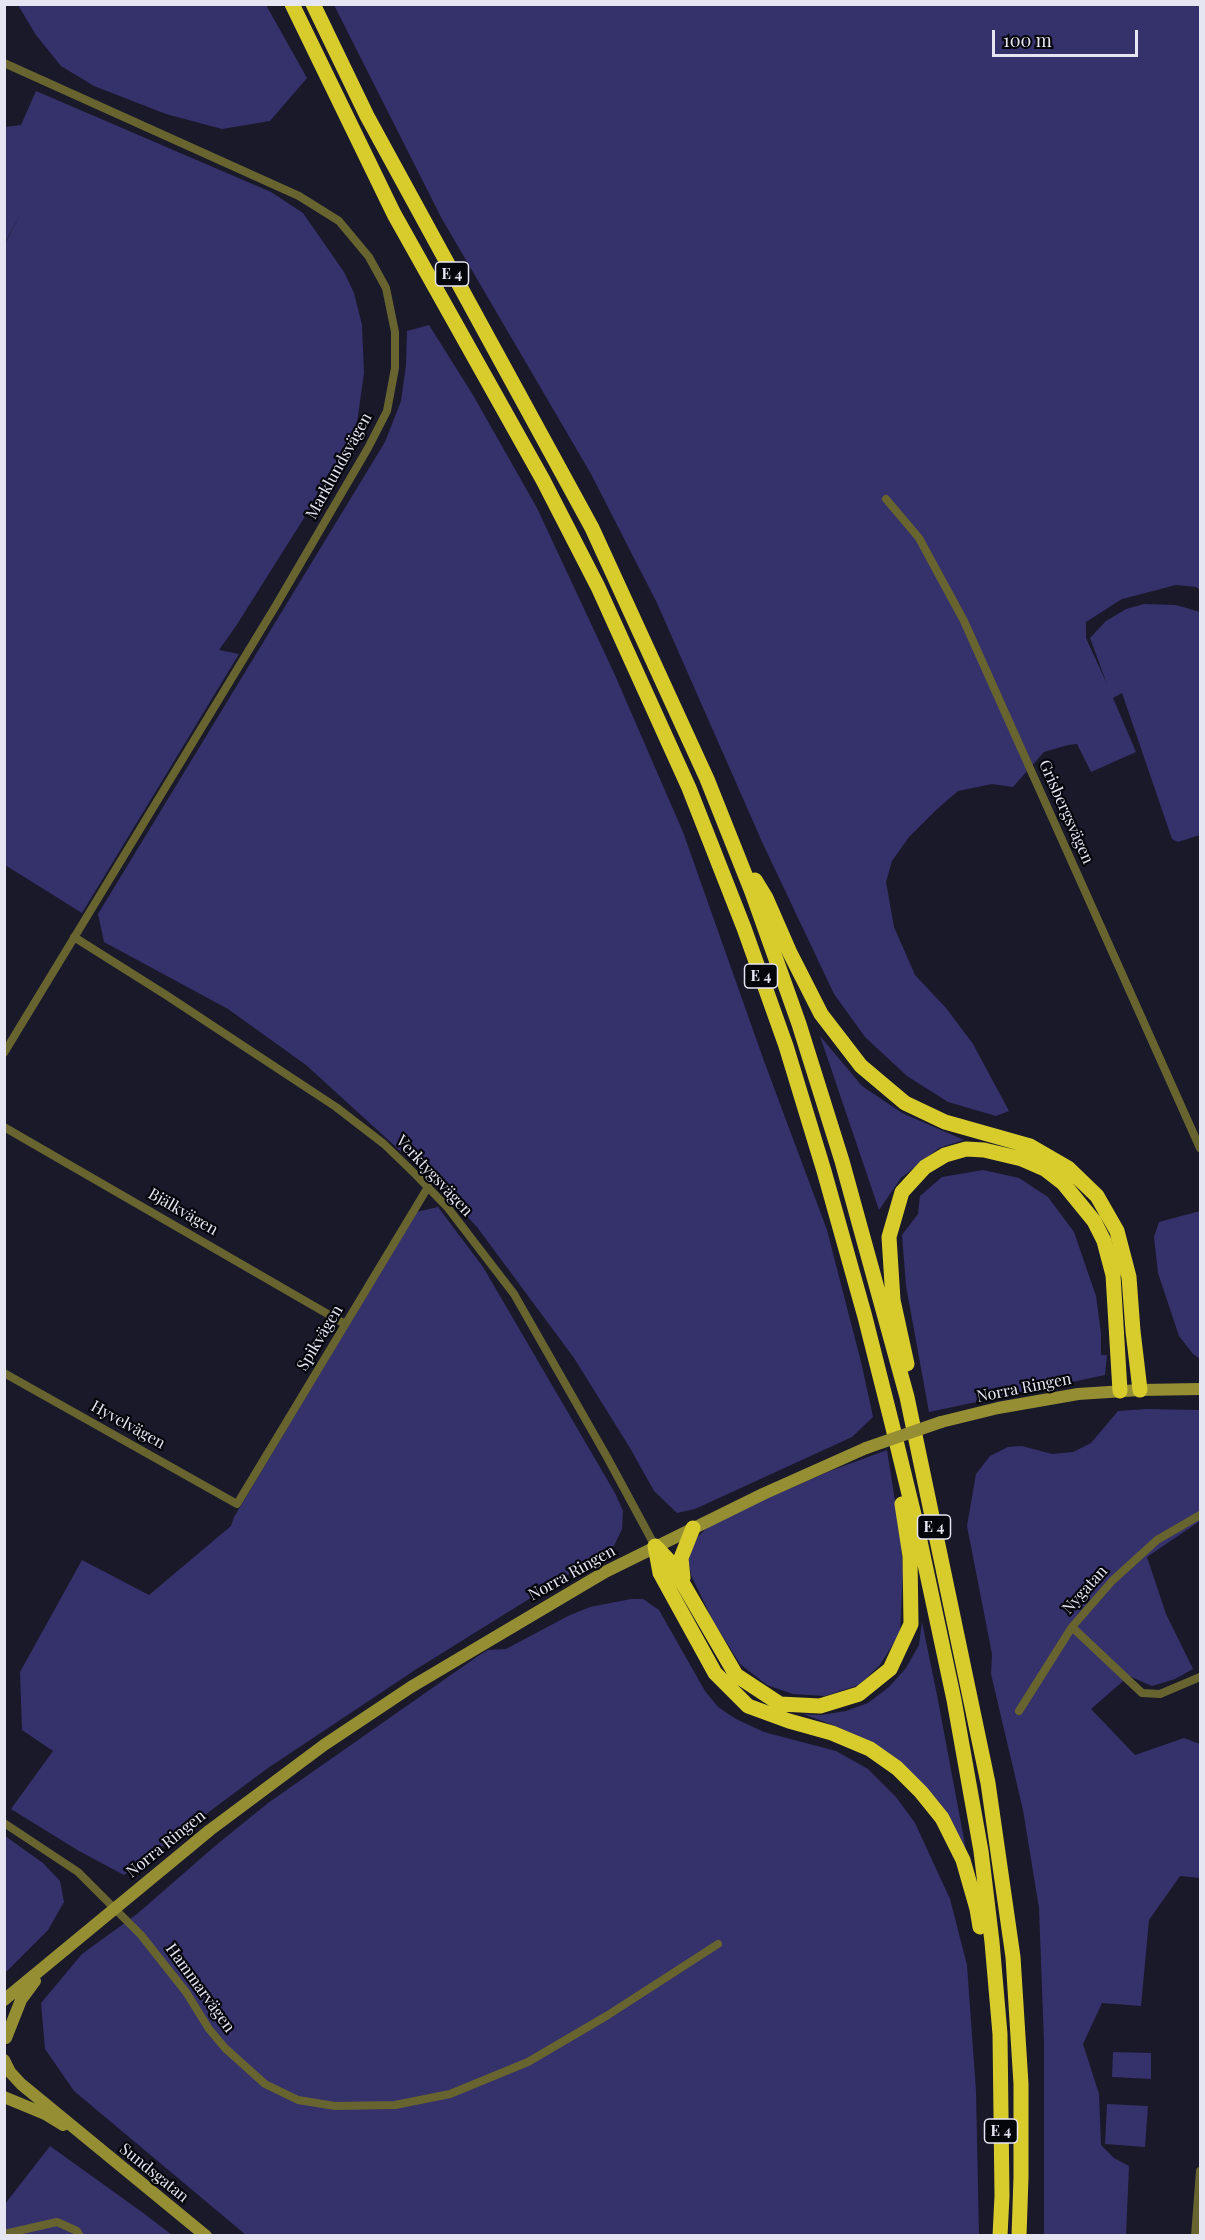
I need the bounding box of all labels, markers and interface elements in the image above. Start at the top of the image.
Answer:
scale bar [995,18,1140,56]
text: 100 m [1003,28,1052,52]
road number: E 4 [436,262,468,286]
street label: Marklundsvägen [302,410,376,522]
street label: Grisbergsvägen [1035,757,1097,867]
road number: E 4 [744,964,777,988]
street label: Verktygsvägen [392,1132,476,1220]
street label: Bjälkvägen [145,1184,221,1240]
street label: Spikvägen [293,1302,347,1374]
street label: Norra Ringen [975,1369,1073,1407]
street label: Hyvelvägen [88,1397,168,1453]
road number: E 4 [918,1515,950,1539]
street label: Norra Ringen [525,1541,619,1605]
street label: Nygatan [1058,1562,1112,1618]
street label: Norra Ringen [123,1806,209,1882]
street label: Hammarvägen [161,1940,239,2036]
road number: E 4 [984,2119,1018,2143]
street label: Sundsgatan [116,2139,192,2207]

